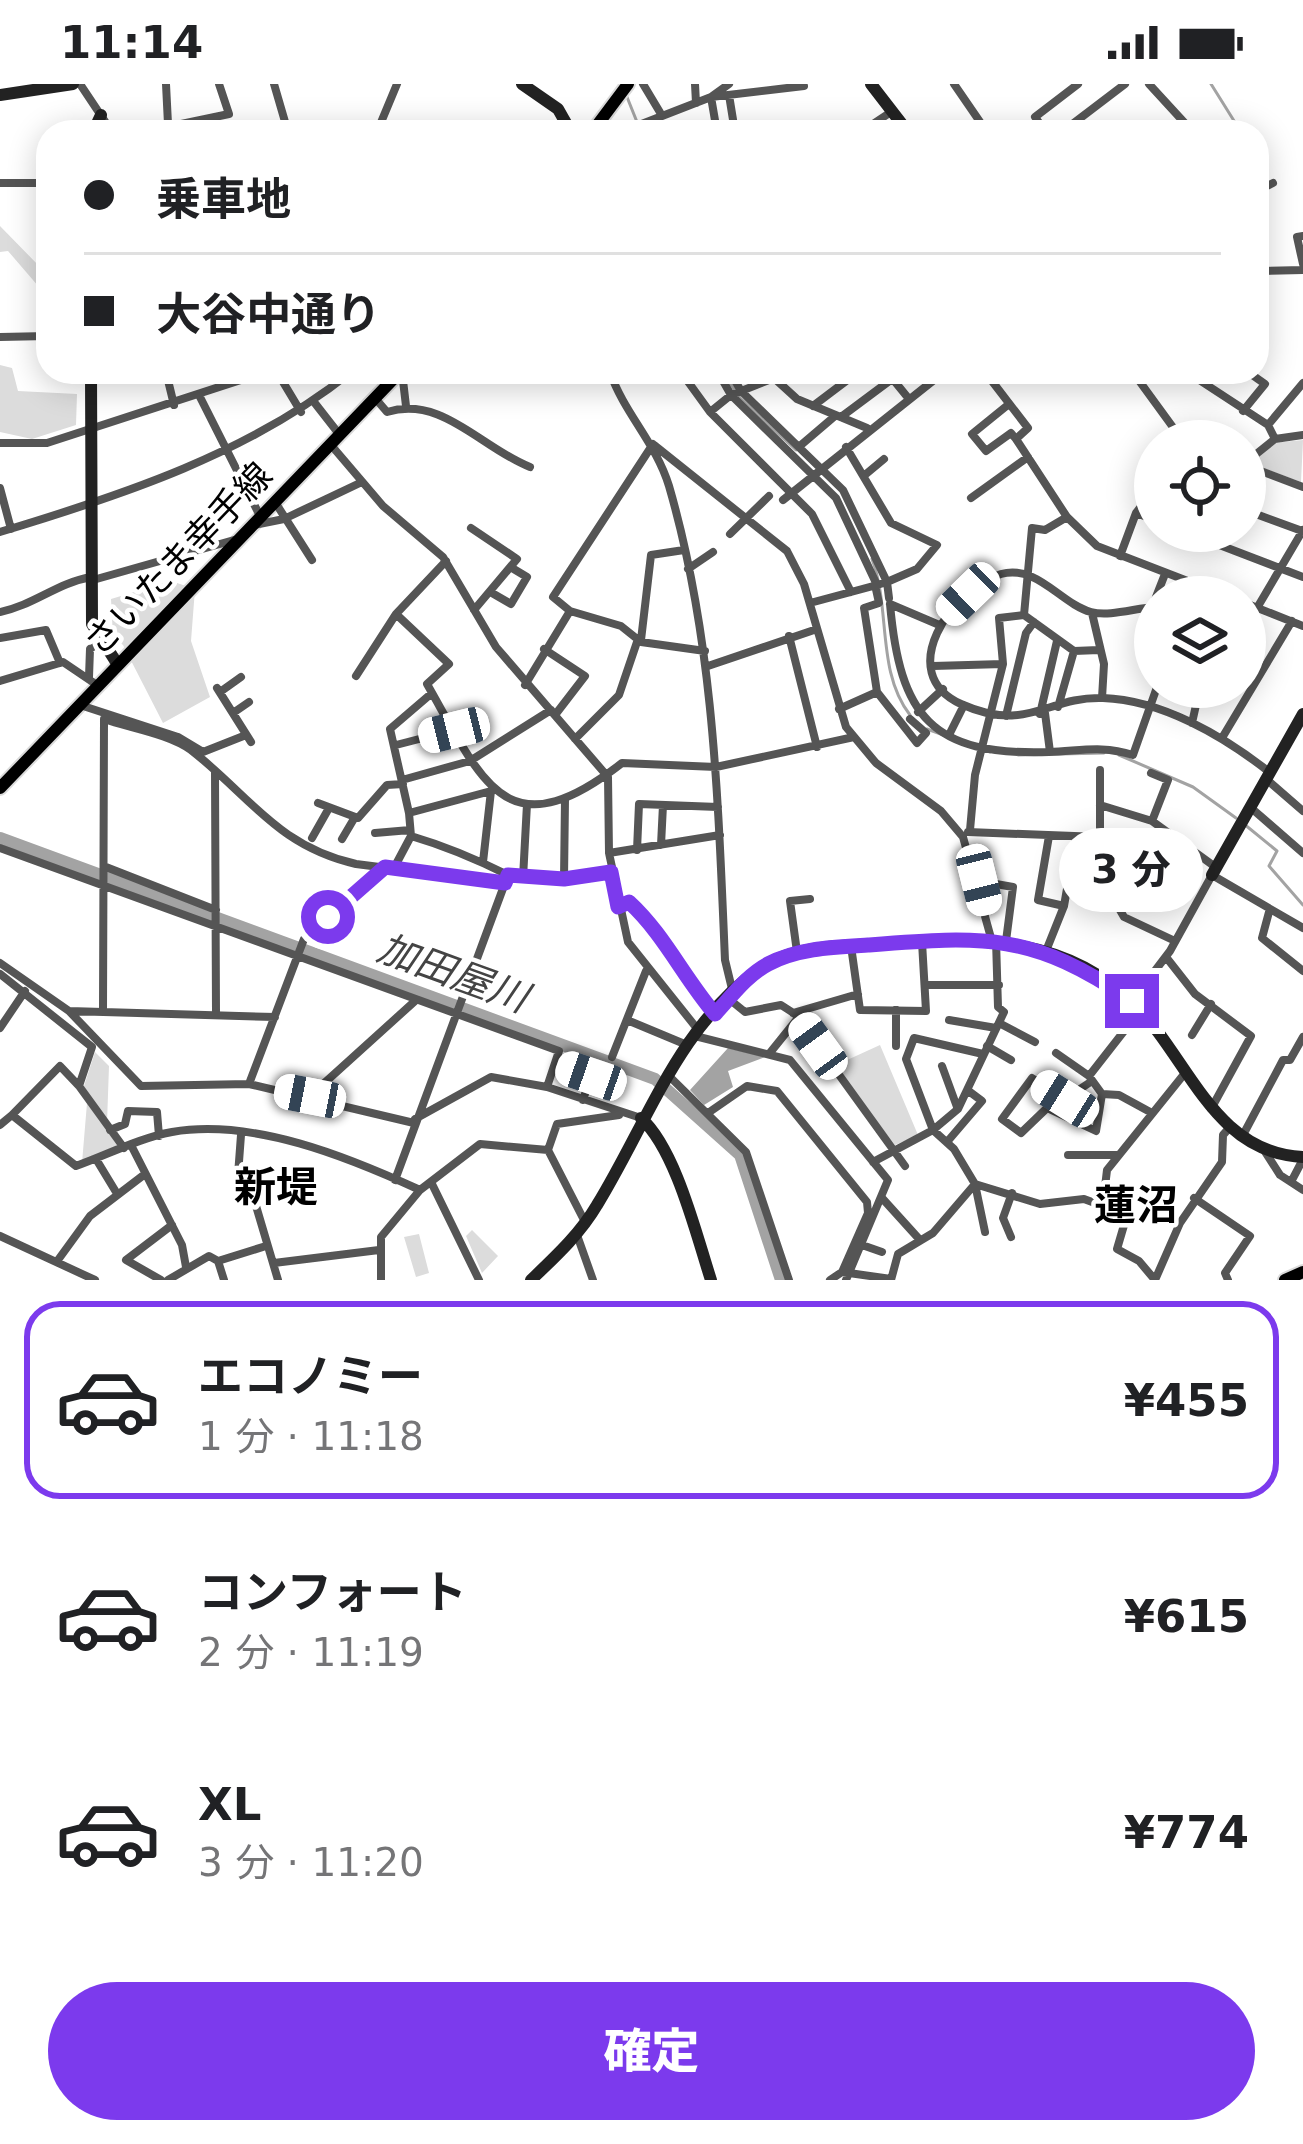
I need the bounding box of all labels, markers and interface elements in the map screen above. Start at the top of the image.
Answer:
text: 11:14 [60,16,203,69]
text: 乗車地 [156,173,291,226]
text: 大谷中通り [156,288,381,341]
map controls [1134,420,1266,708]
button: locate [1134,420,1266,552]
street label: さいたま幸手線 [76,455,280,663]
car [930,556,1006,632]
button: layers [1134,576,1266,708]
car [415,704,493,756]
callout: 3 分 [1060,827,1204,911]
car [953,841,1005,919]
text: 3 分 [1091,847,1171,892]
route start [301,890,355,944]
water label: 加田屋川 [372,925,538,1022]
route end [1105,974,1159,1028]
car [782,1006,854,1086]
car [551,1047,631,1105]
car [1025,1065,1105,1133]
car [271,1071,349,1121]
district label: 新堤 [234,1163,318,1212]
district label: 蓮沼 [1094,1181,1178,1230]
icon: car [54,1346,162,1454]
text: エコノミー [198,1350,423,1403]
text: ¥455 [1124,1374,1249,1427]
text: 1 分 · 11:18 [198,1414,424,1459]
icon: car [54,1562,162,1670]
text: コンフォート [198,1566,467,1619]
text: ¥615 [1124,1590,1249,1643]
text: 2 分 · 11:19 [198,1630,424,1675]
icon: car [54,1778,162,1886]
text: XL [198,1778,261,1831]
text: ¥774 [1124,1806,1249,1859]
text: 3 分 · 11:20 [198,1840,424,1885]
button: 確定 [48,1982,1255,2120]

